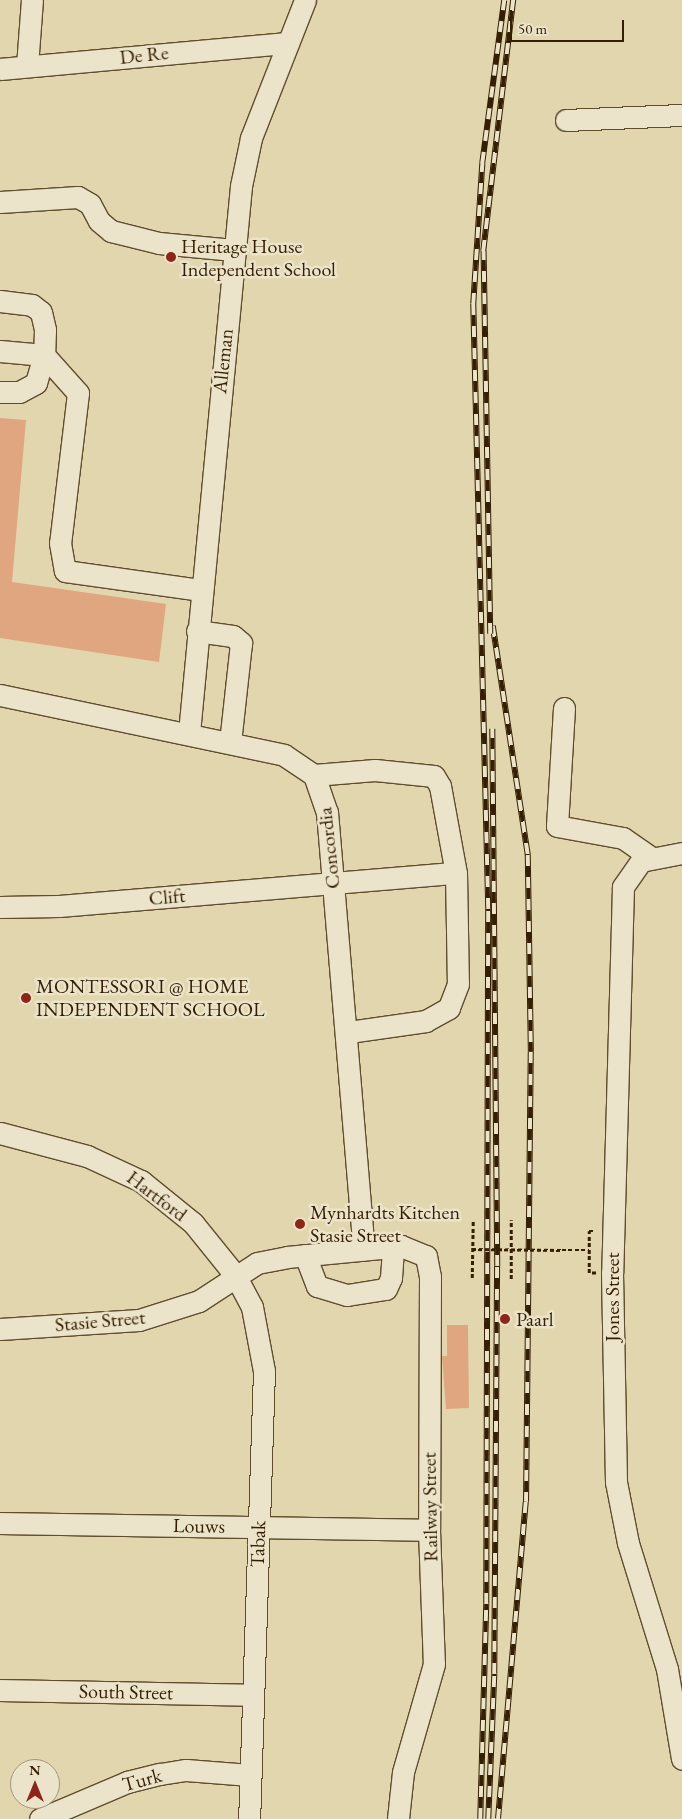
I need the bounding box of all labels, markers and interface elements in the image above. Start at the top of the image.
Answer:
scale bar [512,10,626,42]
text: 50 m [518,19,547,38]
street label: De Re [118,41,170,69]
place label: Heritage House Independent School [181,234,336,281]
marker: Heritage House Independent School [165,251,177,263]
street label: Alleman [208,327,238,395]
street label: Concordia [313,806,345,890]
street label: Clift [148,883,186,911]
place label: MONTESSORI @ HOME INDEPENDENT SCHOOL [36,974,265,1021]
marker: MONTESSORI @ HOME INDEPENDENT SCHOOL [20,992,32,1004]
street label: Hartford [122,1165,192,1227]
place label: Mynhardts Kitchen Stasie Street [310,1200,460,1247]
marker: Mynhardts Kitchen Stasie Street [294,1218,306,1230]
street label: Jones Street [600,1252,624,1342]
street label: Stasie Street [54,1305,146,1337]
place label: Paarl [516,1307,553,1331]
marker: Paarl [498,1312,512,1326]
street label: Railway Street [417,1452,443,1562]
street label: Louws [173,1514,225,1538]
street label: Tabak [245,1520,271,1568]
street label: South Street [79,1679,173,1705]
north arrow [10,1759,60,1809]
text: N [29,1761,41,1779]
street label: Turk [120,1763,164,1797]

